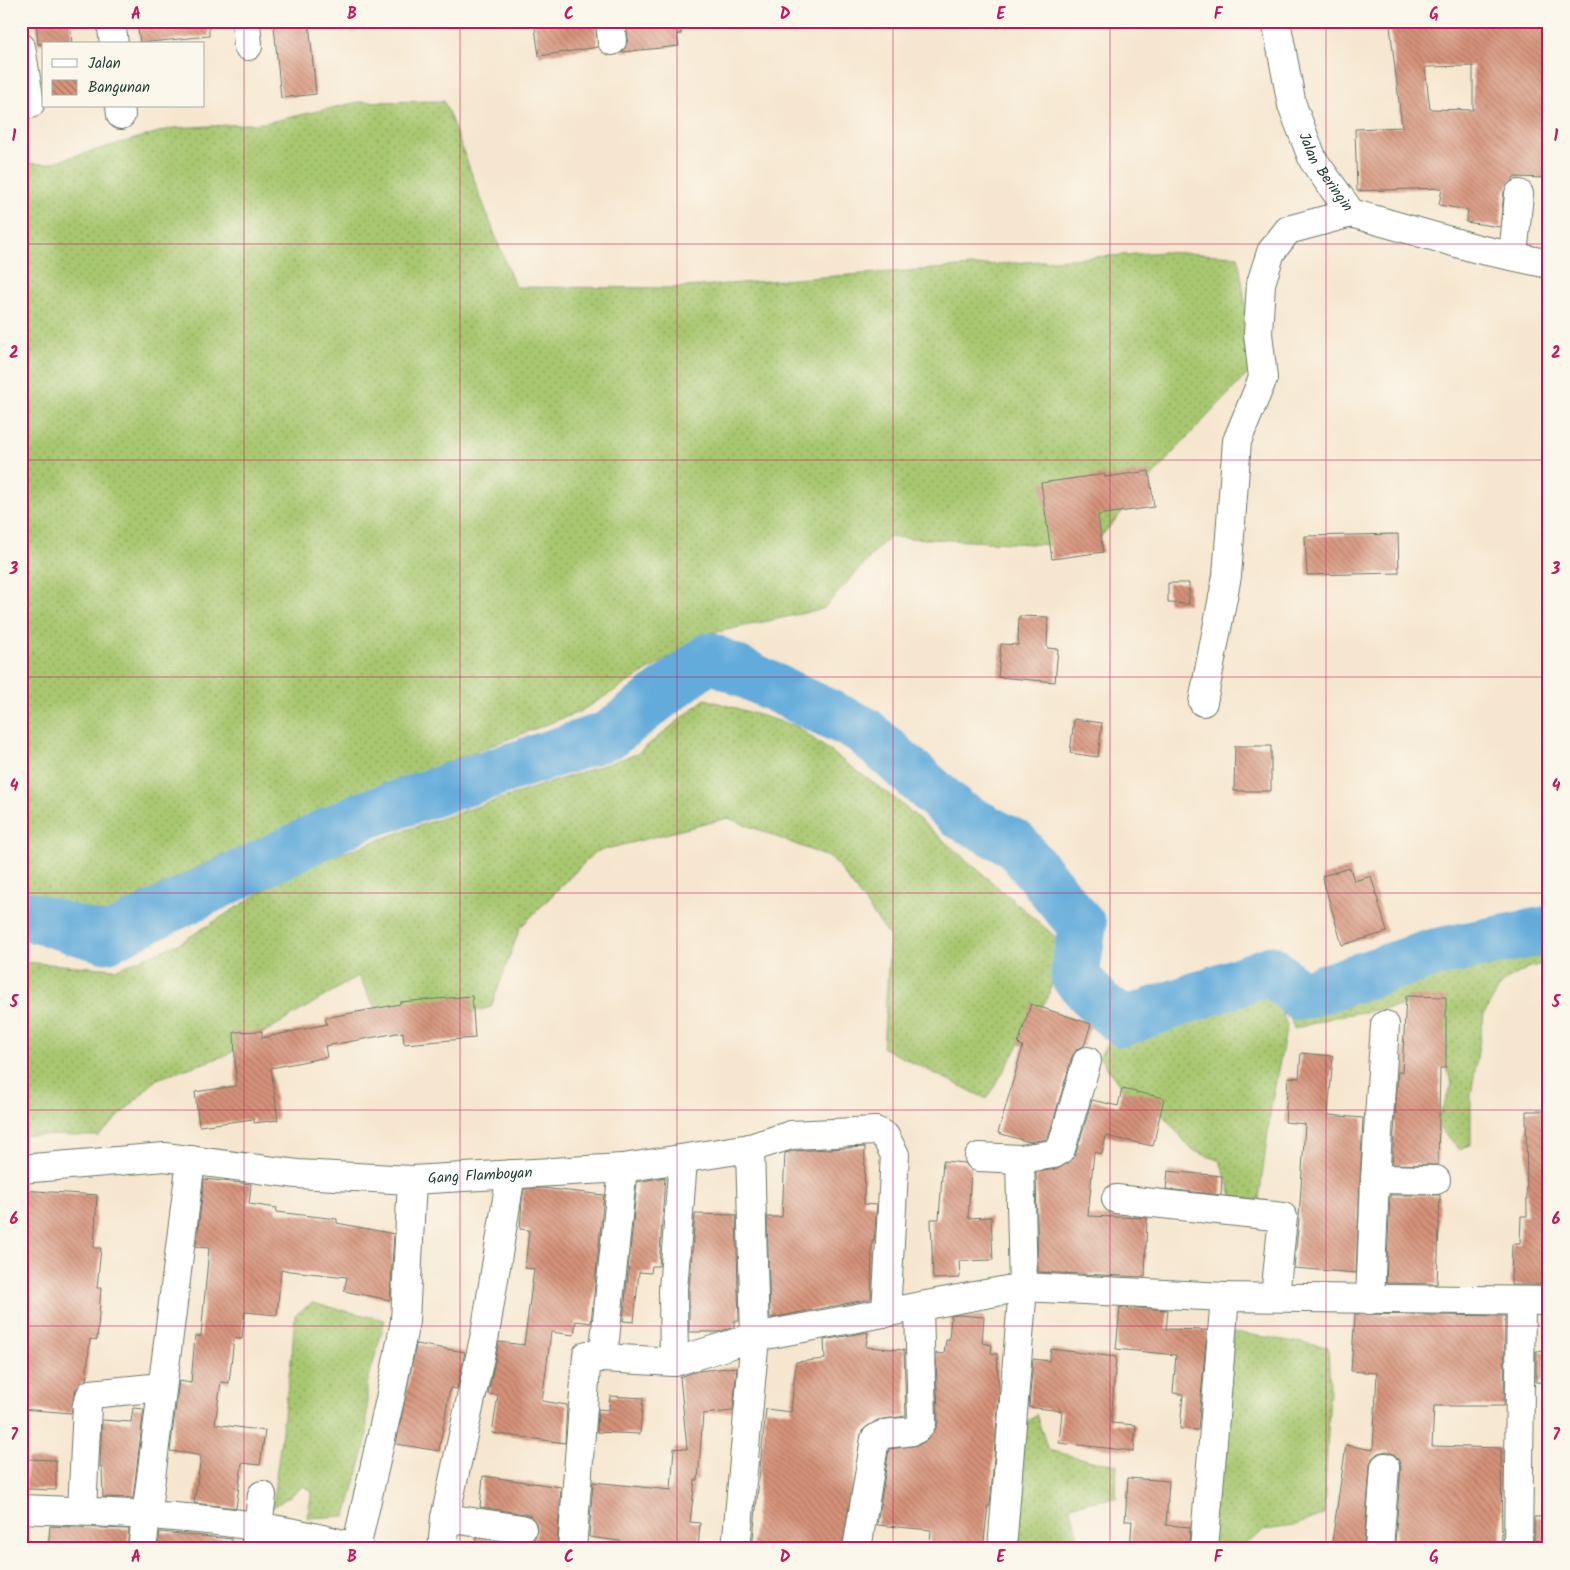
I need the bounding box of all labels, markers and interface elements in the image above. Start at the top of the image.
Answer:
text: A [131,2,141,27]
text: B [347,2,357,27]
text: C [564,2,574,27]
text: D [780,2,791,27]
text: E [997,2,1007,27]
text: F [1214,2,1224,27]
text: G [1429,2,1439,27]
legend [42,42,205,108]
text: Jalan [88,52,121,76]
text: Bangunan [88,76,150,100]
text: 1 [12,124,17,149]
text: 1 [1554,124,1559,149]
street label: Jalan Beringin [1292,129,1359,217]
text: 2 [9,341,19,366]
text: 2 [1551,341,1561,366]
text: 3 [9,557,19,582]
text: 3 [1551,557,1561,582]
text: 4 [10,774,19,799]
text: 4 [1552,774,1561,799]
text: 5 [9,990,20,1015]
text: 5 [1551,990,1562,1015]
street label: Gang Flamboyan [427,1161,533,1191]
text: 6 [10,1207,19,1232]
text: 6 [1552,1207,1561,1232]
text: 7 [10,1423,18,1448]
text: 7 [1552,1423,1560,1448]
text: A [131,1545,141,1570]
text: B [347,1545,357,1570]
text: C [564,1545,574,1570]
text: D [780,1545,791,1570]
text: E [997,1545,1007,1570]
text: F [1214,1545,1224,1570]
text: G [1429,1545,1439,1570]

